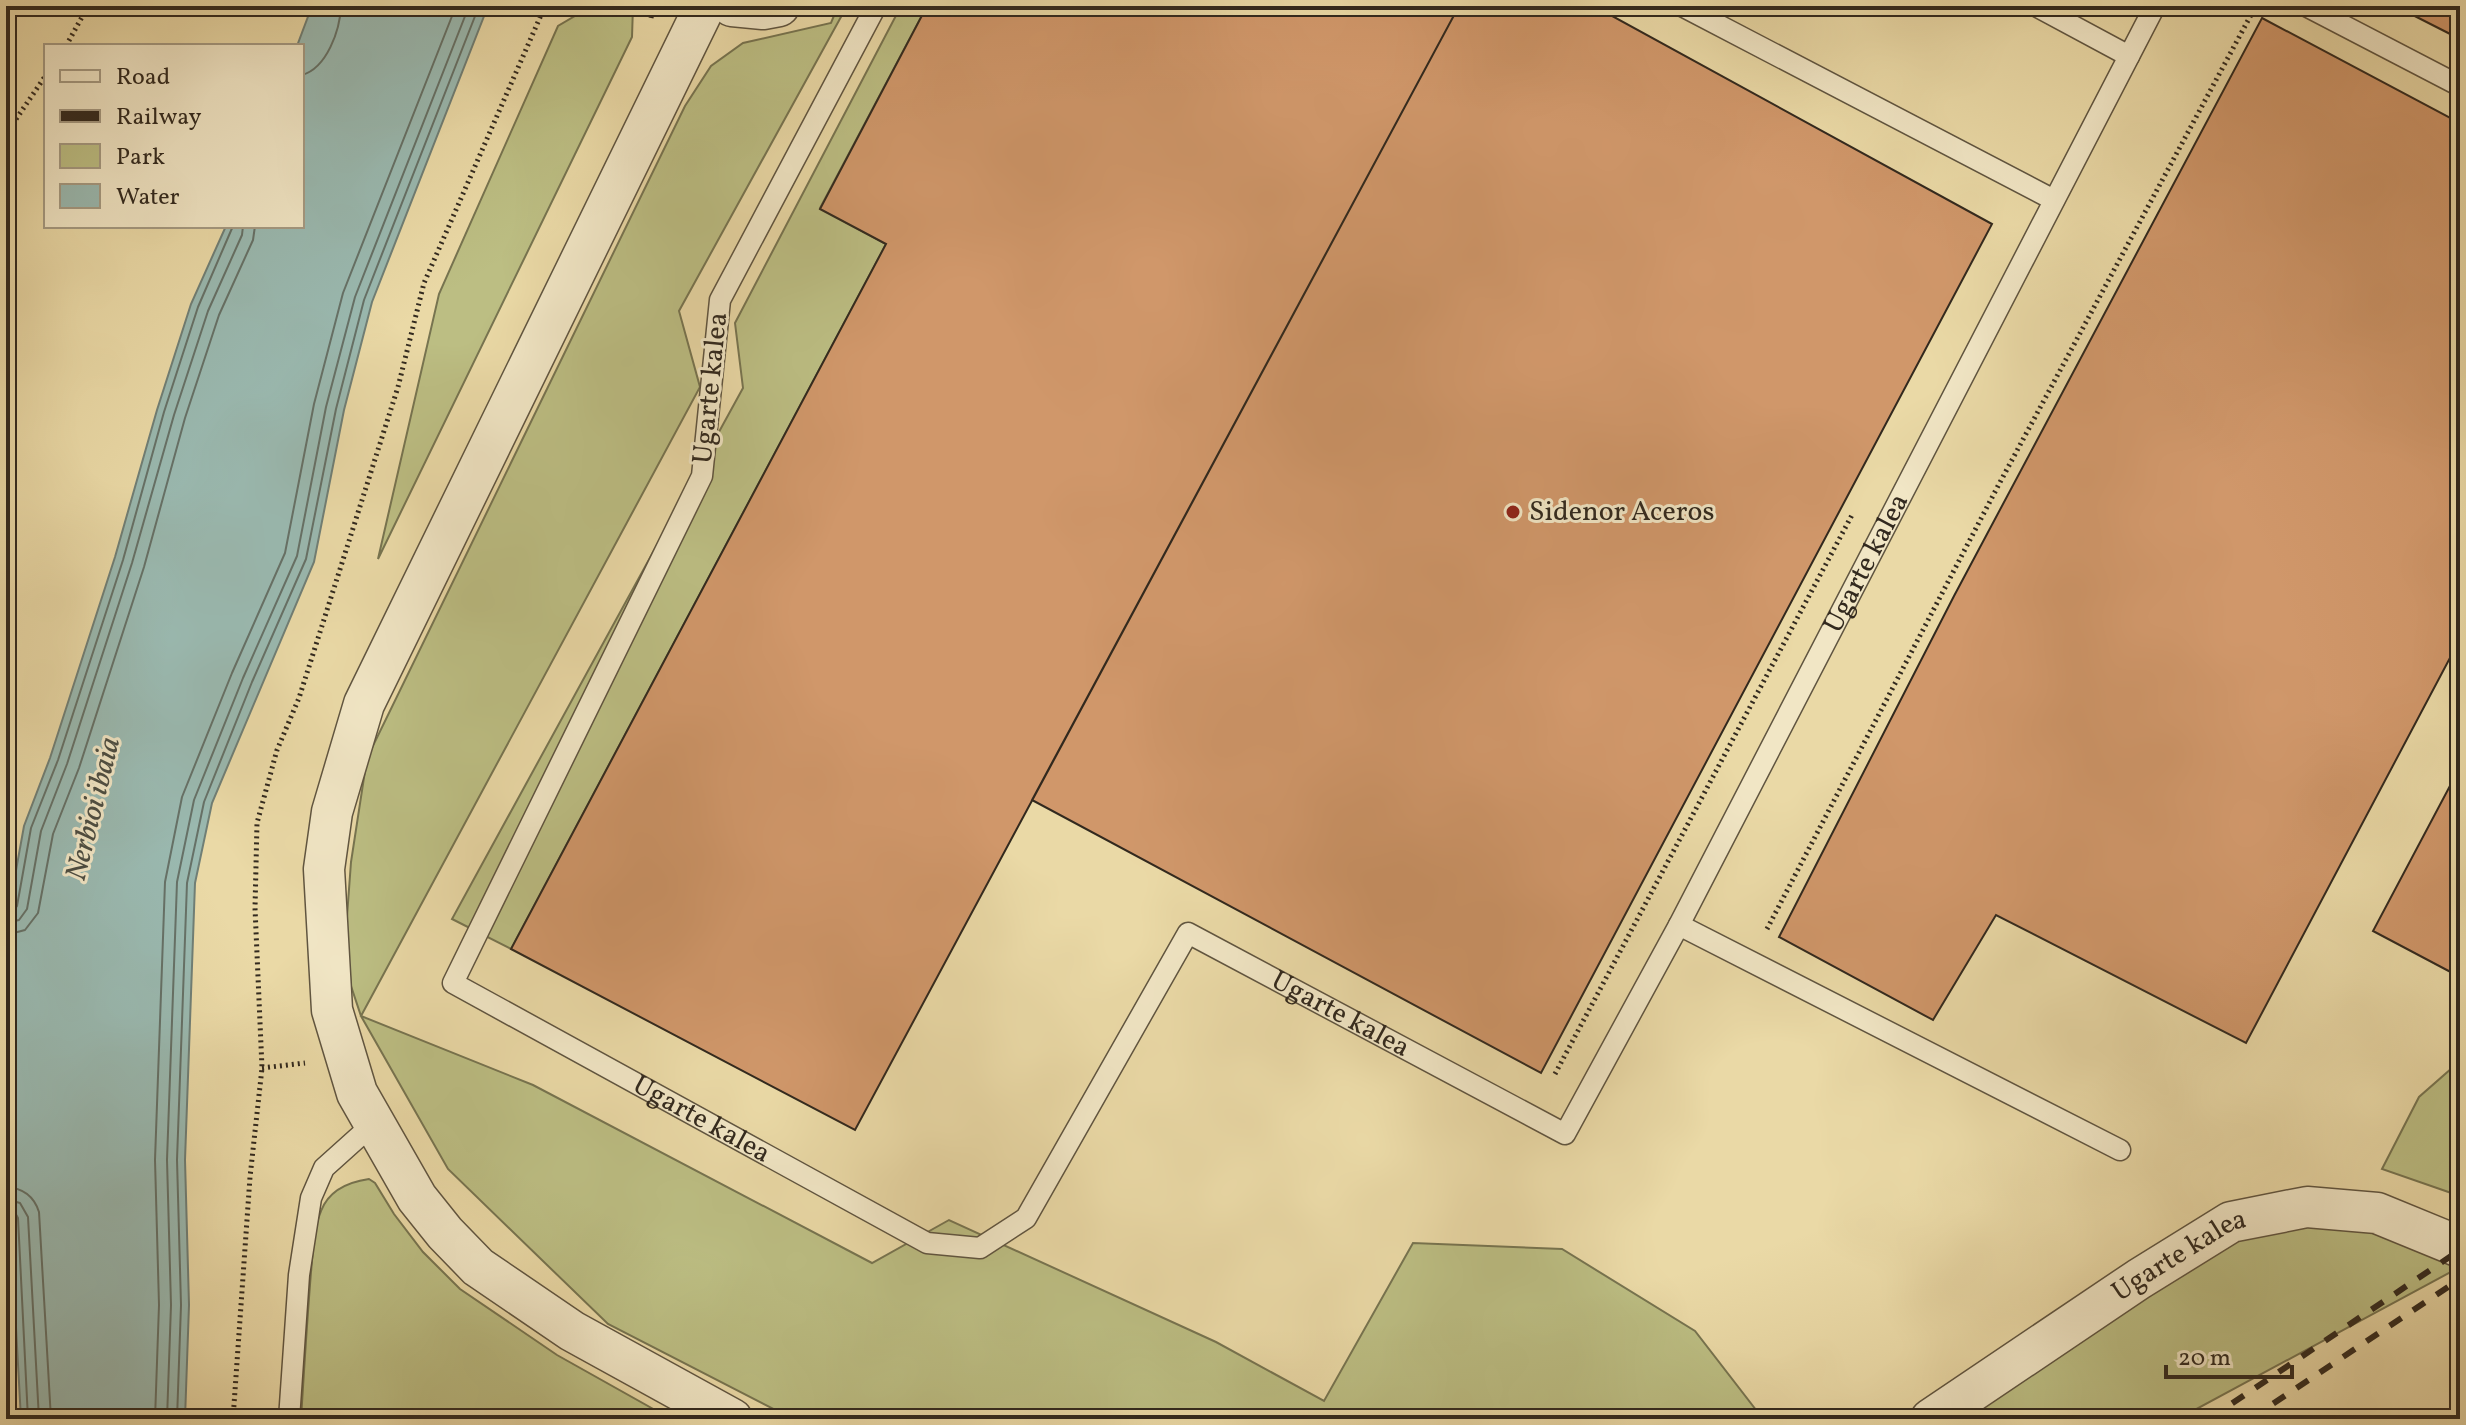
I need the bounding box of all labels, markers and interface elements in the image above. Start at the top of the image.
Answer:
legend [44,44,304,228]
text: Road [116,61,170,95]
text: Railway [116,101,202,135]
text: Park [116,141,165,175]
text: Water [116,181,180,215]
street label: Ugarte kalea [684,310,738,466]
street label: Ugarte kalea [1814,487,1919,640]
place label: Sidenor Aceros [1529,493,1714,532]
marker: Sidenor Aceros [1504,503,1522,521]
water label: Nerbioi ibaia [56,733,132,885]
street label: Ugarte kalea [1264,961,1417,1067]
street label: Ugarte kalea [625,1066,778,1173]
street label: Ugarte kalea [2104,1200,2250,1311]
scale bar [2166,1329,2292,1379]
text: 20 m [2178,1342,2231,1376]

